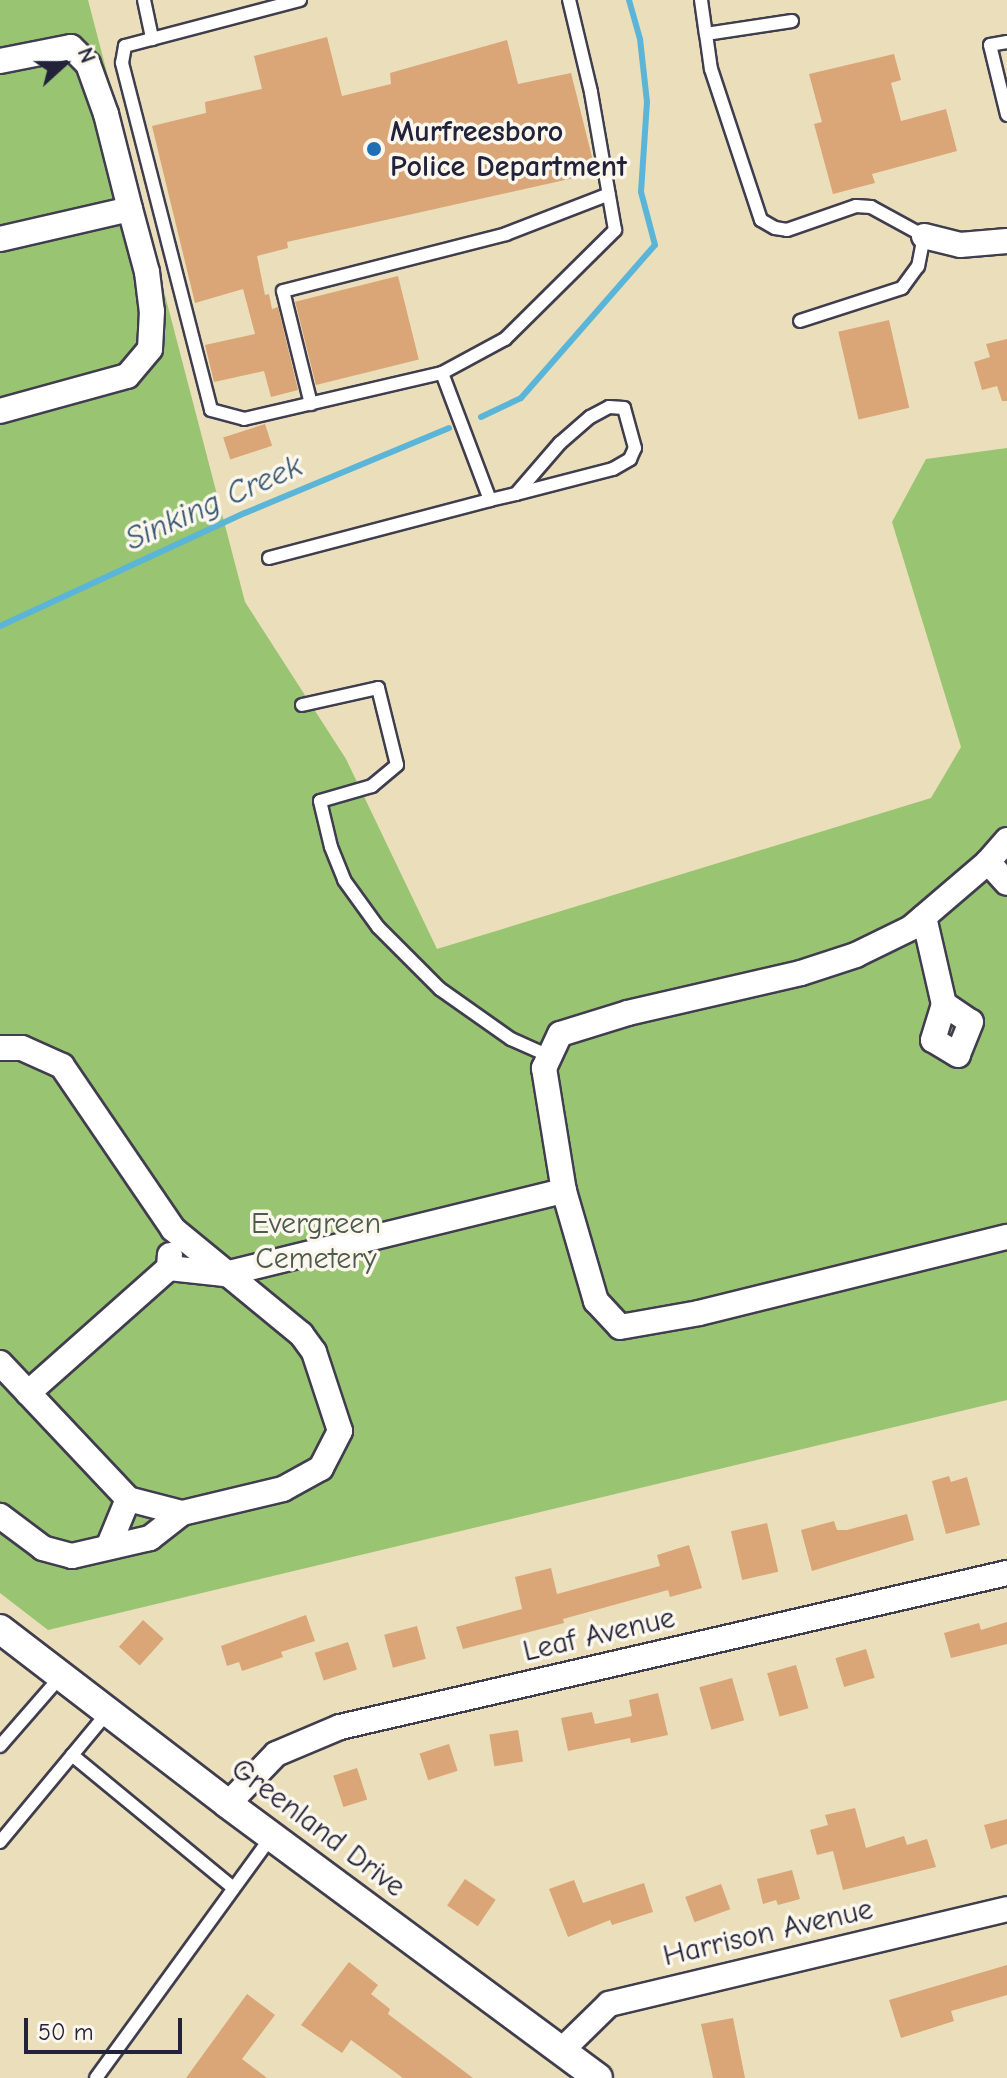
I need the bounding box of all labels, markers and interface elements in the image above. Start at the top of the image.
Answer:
north arrow [24,24,104,104]
text: N [72,44,101,67]
place label: Murfreesboro Police Department [390,114,627,184]
marker: Murfreesboro Police Department [365,140,383,158]
water label: Sinking Creek [120,447,308,559]
park label: Evergreen Cemetery [251,1206,381,1276]
street label: Leaf Avenue [520,1600,678,1670]
street label: Greenland Drive [224,1751,412,1905]
street label: Harrison Avenue [660,1891,876,1975]
scale bar [28,2002,186,2052]
text: 50 m [38,2018,94,2046]

